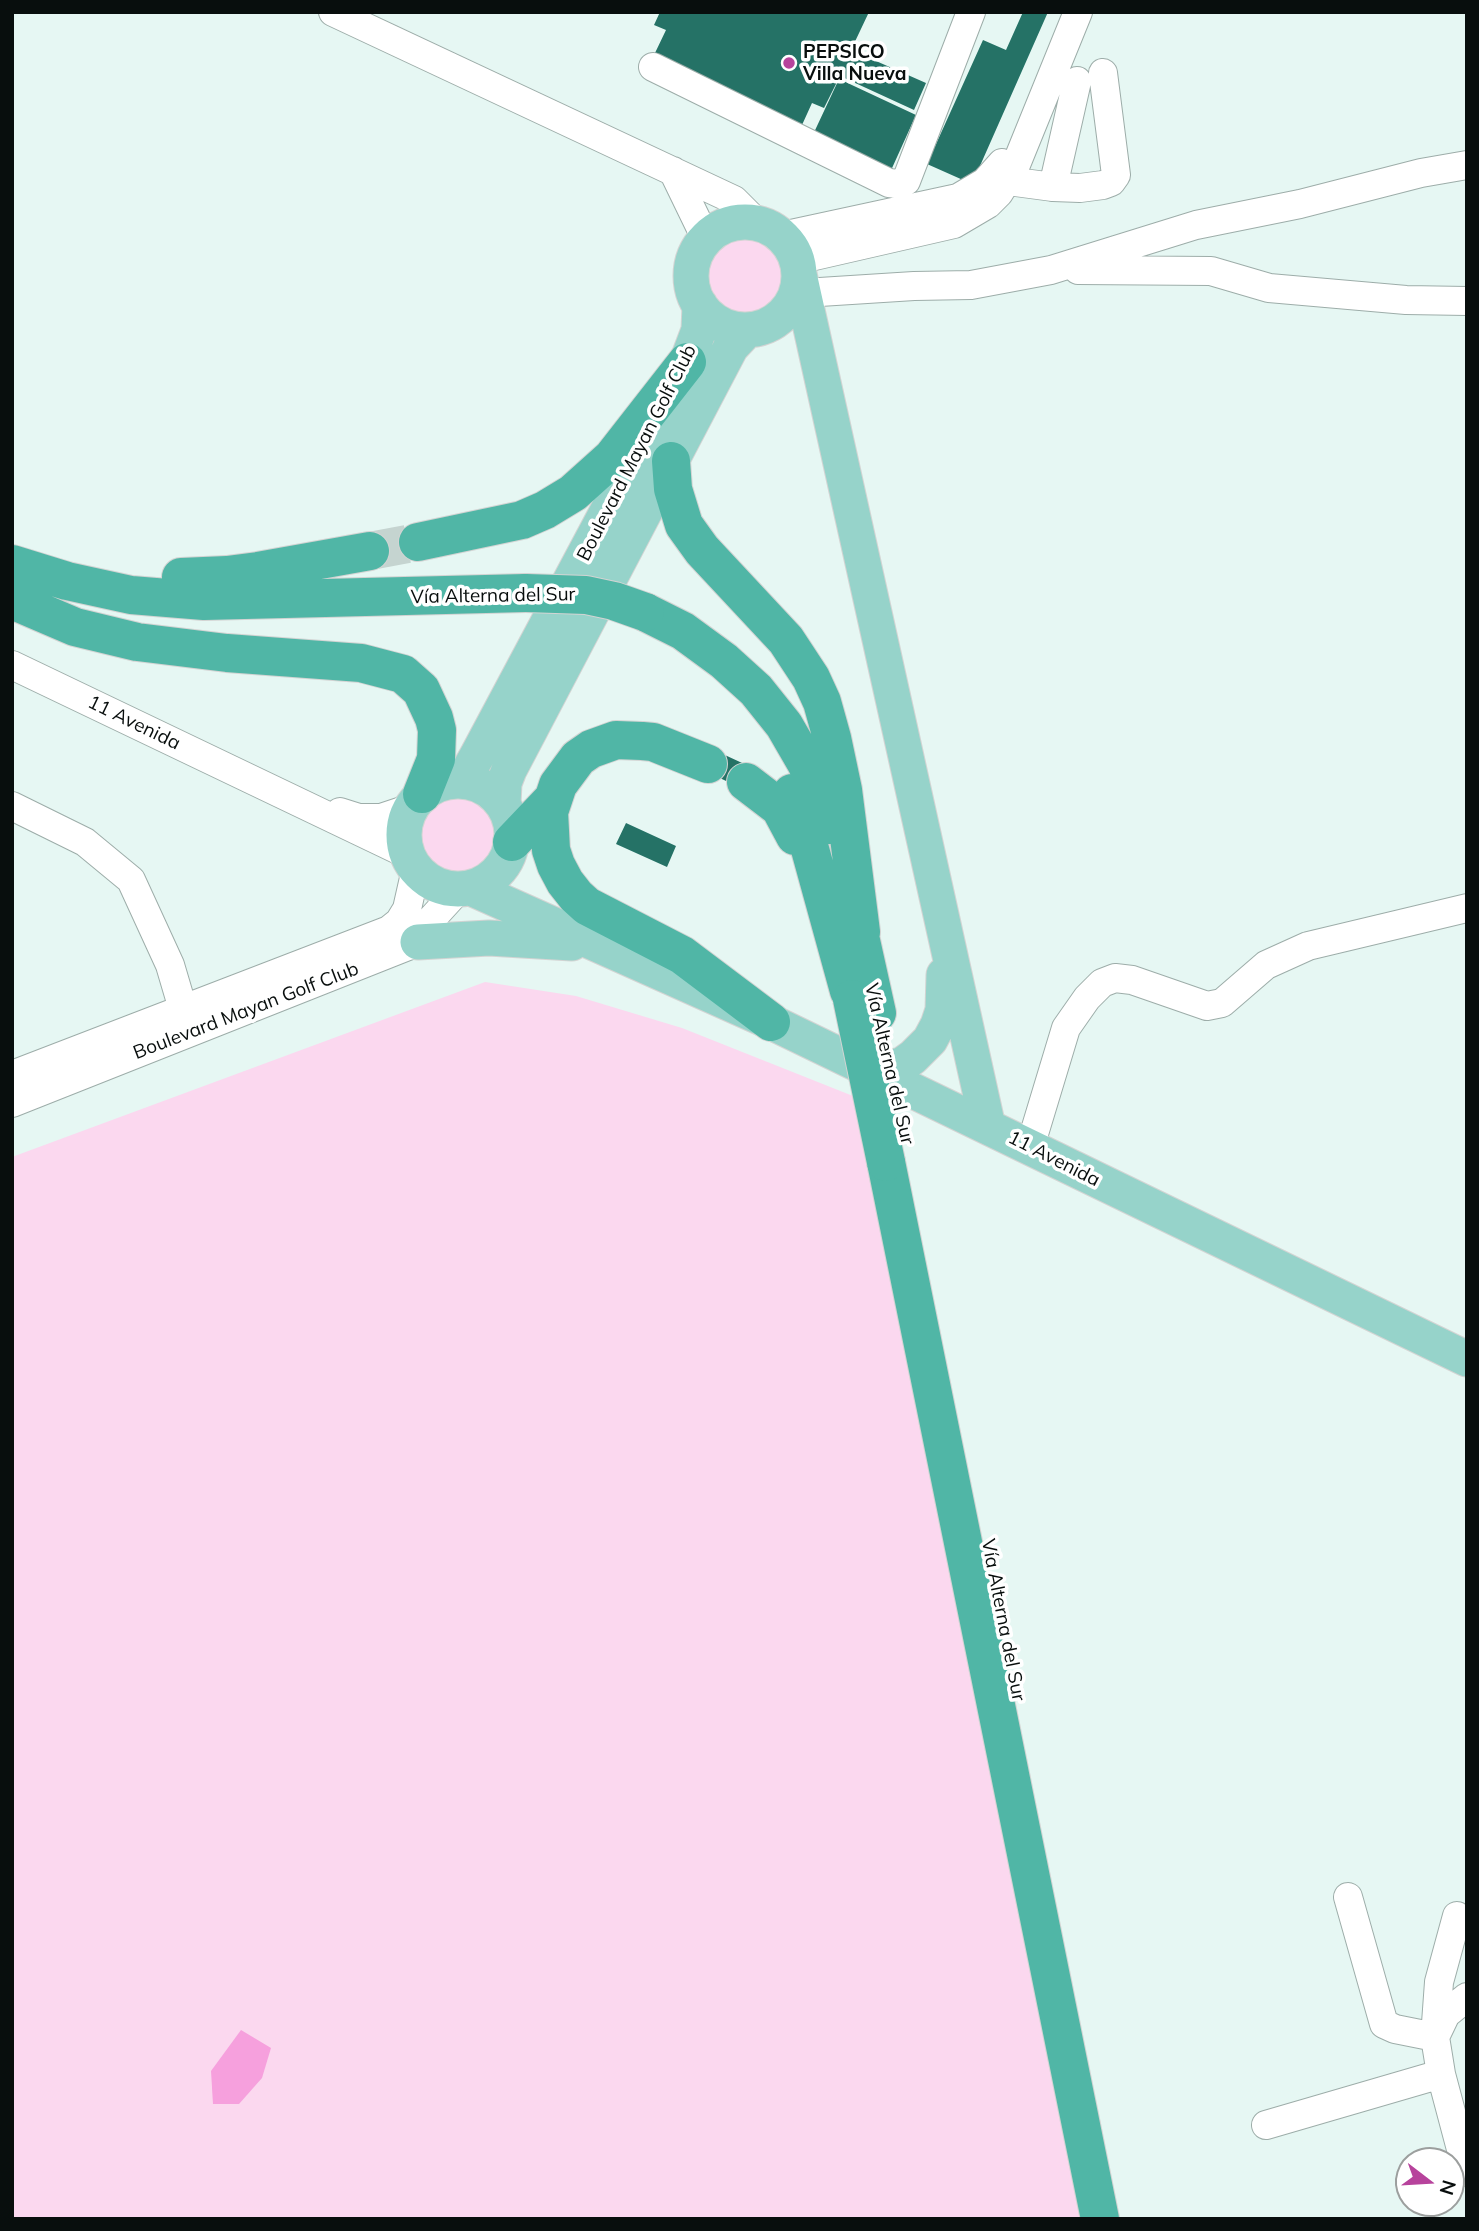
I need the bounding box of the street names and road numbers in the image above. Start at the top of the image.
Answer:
street label: Boulevard Mayan Golf Club [572,341,702,565]
street label: Vía Alterna del Sur [410,583,576,609]
street label: 11 Avenida [84,691,184,755]
street label: Boulevard Mayan Golf Club [130,957,362,1065]
street label: Vía Alterna del Sur [859,981,919,1147]
street label: 11 Avenida [1004,1126,1104,1192]
street label: Vía Alterna del Sur [976,1537,1030,1703]

